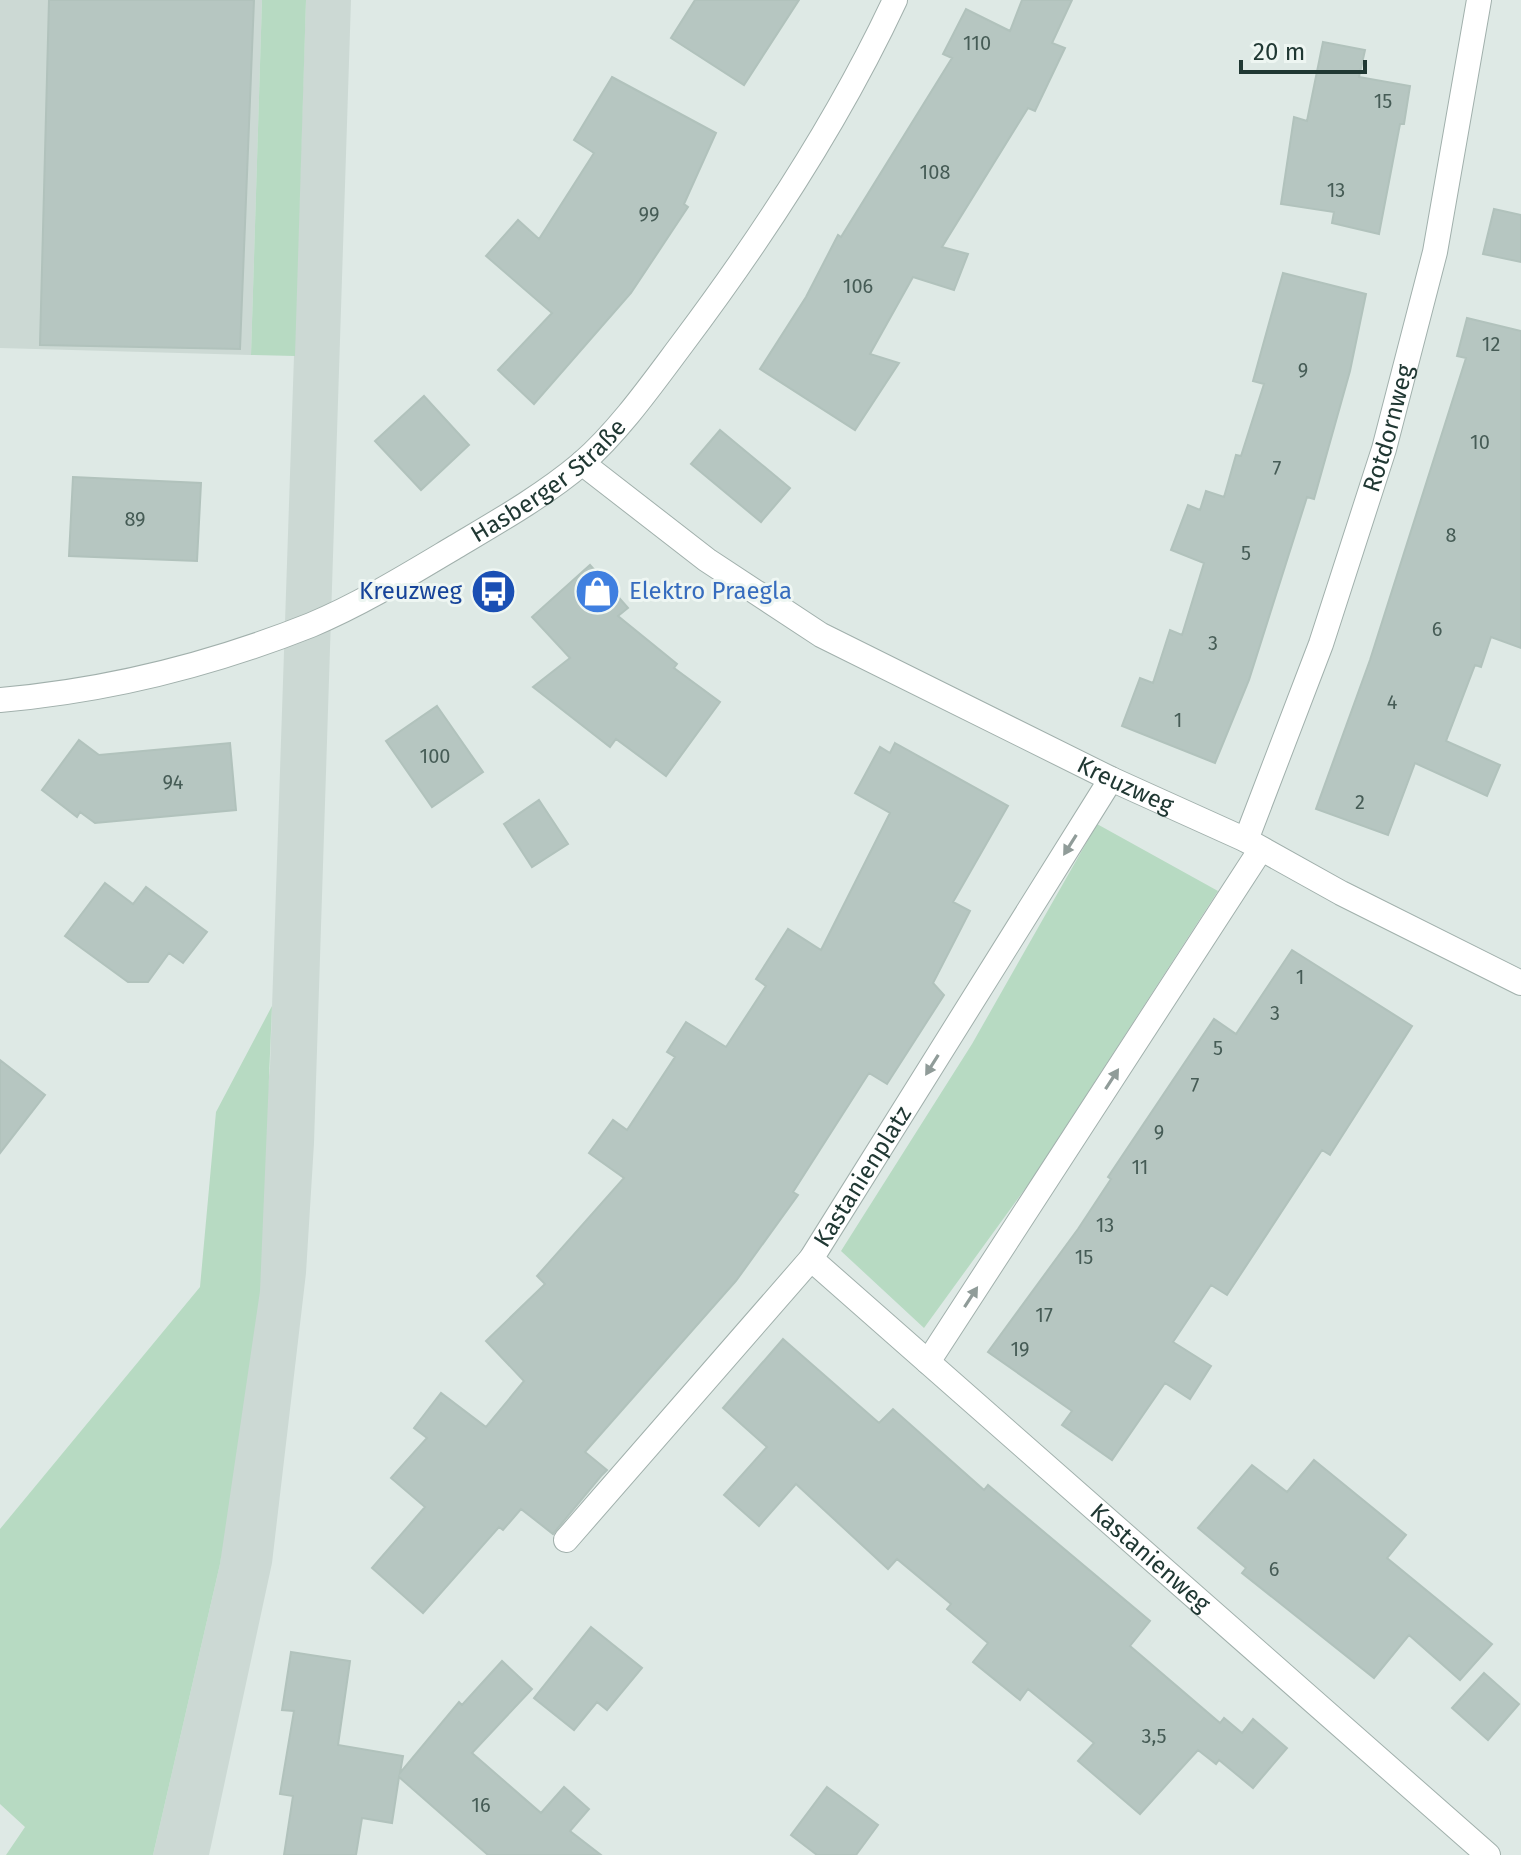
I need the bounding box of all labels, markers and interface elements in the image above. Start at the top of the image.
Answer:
scale bar [1241,24,1365,74]
house number: 110 [963,31,991,55]
text: 20 m [1253,38,1305,66]
house number: 15 [1374,89,1392,113]
house number: 108 [920,160,950,184]
house number: 13 [1327,178,1345,202]
house number: 99 [639,202,660,226]
house number: 106 [843,274,873,298]
house number: 12 [1482,332,1500,356]
house number: 9 [1298,358,1308,382]
street label: Rotdornweg [1357,361,1419,495]
street label: Hasberger Straße [466,413,632,548]
house number: 10 [1470,430,1490,454]
house number: 7 [1273,456,1282,480]
house number: 89 [124,507,146,531]
house number: 8 [1445,523,1457,547]
house number: 5 [1241,541,1251,565]
bus stop icon: Kreuzweg [469,567,517,615]
shop icon: Elektro Praegla [574,567,622,615]
place label: Kreuzweg [359,577,463,605]
place label: Elektro Praegla [629,577,792,605]
house number: 6 [1432,617,1442,641]
house number: 3 [1208,631,1218,655]
house number: 4 [1387,690,1398,714]
house number: 1 [1174,708,1182,732]
house number: 100 [420,744,450,768]
street label: Kreuzweg [1073,750,1178,820]
house number: 94 [163,770,184,794]
house number: 2 [1355,790,1365,814]
one-way arrow [1063,834,1077,856]
house number: 1 [1296,965,1304,989]
house number: 3 [1270,1001,1280,1025]
house number: 5 [1213,1036,1223,1060]
one-way arrow [926,1054,940,1076]
one-way arrow [1105,1068,1120,1089]
house number: 7 [1191,1073,1200,1097]
street label: Kastanienplatz [808,1101,917,1252]
house number: 9 [1154,1120,1164,1144]
house number: 11 [1131,1155,1149,1179]
house number: 13 [1096,1213,1114,1237]
house number: 15 [1075,1245,1093,1269]
one-way arrow [963,1286,977,1308]
house number: 17 [1035,1303,1053,1327]
house number: 19 [1010,1337,1030,1361]
street label: Kastanienweg [1085,1497,1216,1618]
house number: 6 [1269,1557,1279,1581]
house number: 3,5 [1142,1724,1167,1748]
house number: 16 [471,1793,491,1817]

